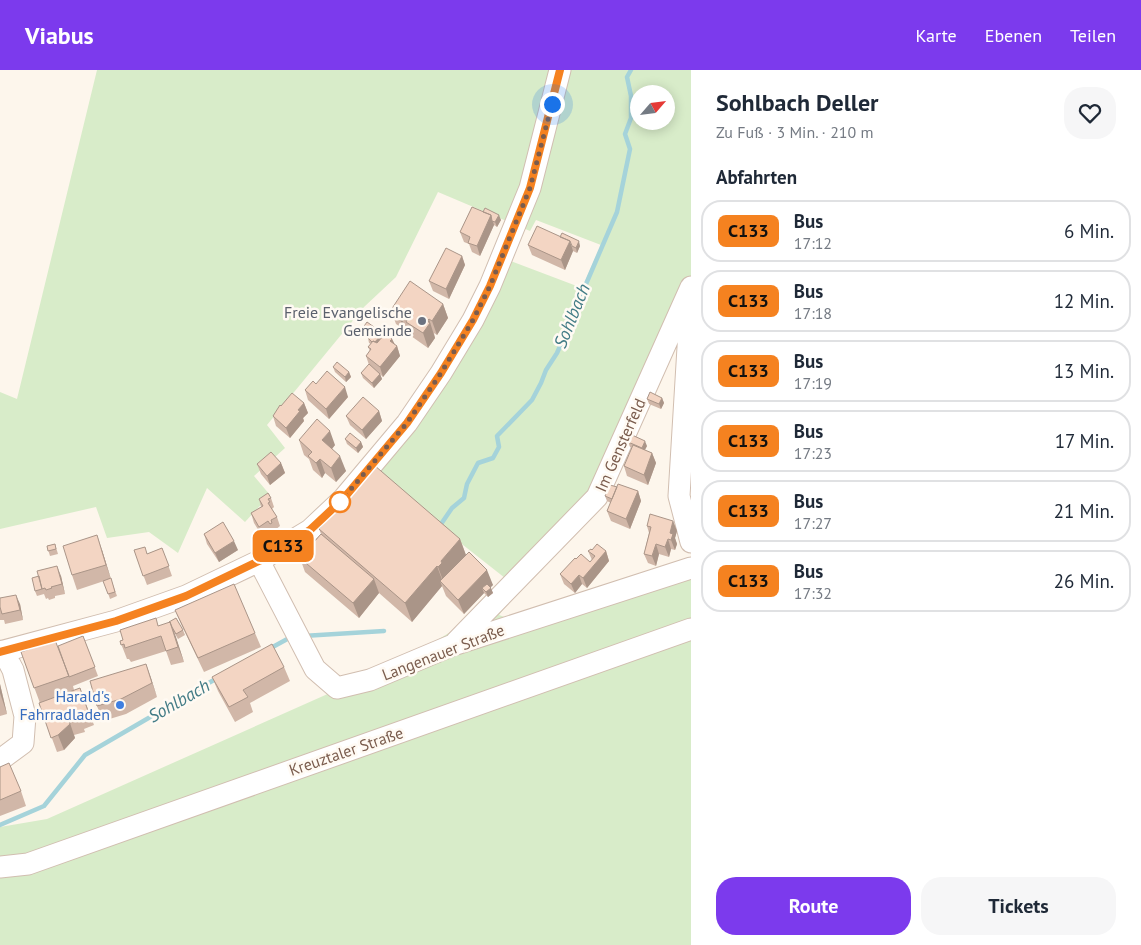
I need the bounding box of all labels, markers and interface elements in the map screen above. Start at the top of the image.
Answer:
text: Viabus [25,20,94,51]
text: Karte [916,24,957,47]
text: Ebenen [985,24,1042,47]
text: Teilen [1070,24,1116,47]
north arrow [630,85,675,130]
map controls [630,85,675,130]
text: Sohlbach Deller [716,87,879,118]
button: heart [1064,87,1116,139]
your location [540,92,565,117]
text: Zu Fuß · 3 Min. · 210 m [716,122,874,142]
text: Abfahrten [716,165,797,189]
text: Bus [794,209,823,233]
text: C133 [728,219,769,242]
text: 6 Min. [1064,219,1114,243]
text: 17:12 [794,233,832,253]
text: Bus [794,279,823,303]
water label: Sohlbach [548,280,595,351]
text: C133 [728,289,769,312]
text: 12 Min. [1054,289,1114,313]
place label: Freie Evangelische Gemeinde [284,302,412,340]
text: 17:18 [794,303,832,323]
marker: Freie Evangelische Gemeinde [416,315,428,327]
text: Bus [794,349,823,373]
text: C133 [728,359,769,382]
text: 13 Min. [1054,359,1114,383]
text: 17:19 [794,373,832,393]
street label: Im Gensterfeld [590,395,650,495]
text: Bus [794,419,823,443]
text: C133 [728,429,769,452]
text: 17 Min. [1055,429,1114,453]
text: 17:23 [794,443,832,463]
text: Bus [794,489,823,513]
unlabelled marker [329,491,351,513]
text: C133 [728,499,769,522]
text: 21 Min. [1054,499,1114,523]
text: 17:27 [794,513,832,533]
line badge: C133 [248,530,318,562]
text: C133 [263,534,303,557]
text: Bus [794,559,823,583]
text: C133 [728,569,769,592]
text: 26 Min. [1054,569,1114,593]
text: 17:32 [794,583,832,603]
street label: Langenauer Straße [379,619,507,685]
water label: Sohlbach [144,674,214,727]
place label: Harald's Fahrradladen [20,686,110,724]
marker: Harald's Fahrradladen [114,699,126,711]
street label: Kreuztaler Straße [286,722,406,780]
button: Route [716,877,911,935]
button: Tickets [921,877,1116,935]

